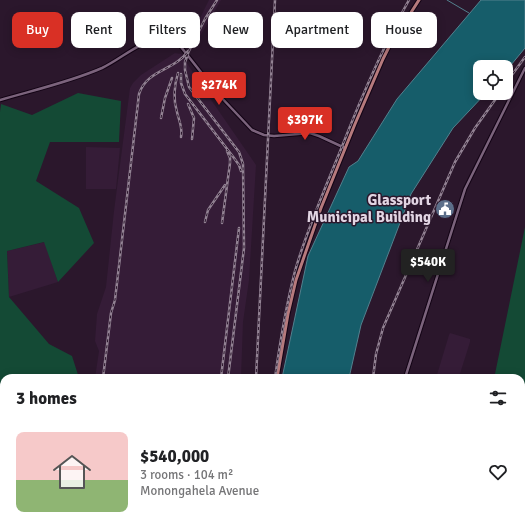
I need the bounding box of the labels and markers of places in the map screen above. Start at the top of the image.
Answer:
pin: $274K [191,72,247,106]
pin: $397K [277,107,333,141]
place label: Glassport Municipal Building [307,191,431,226]
public building icon: Glassport Municipal Building [434,198,456,220]
pin: $540K [400,249,456,283]

